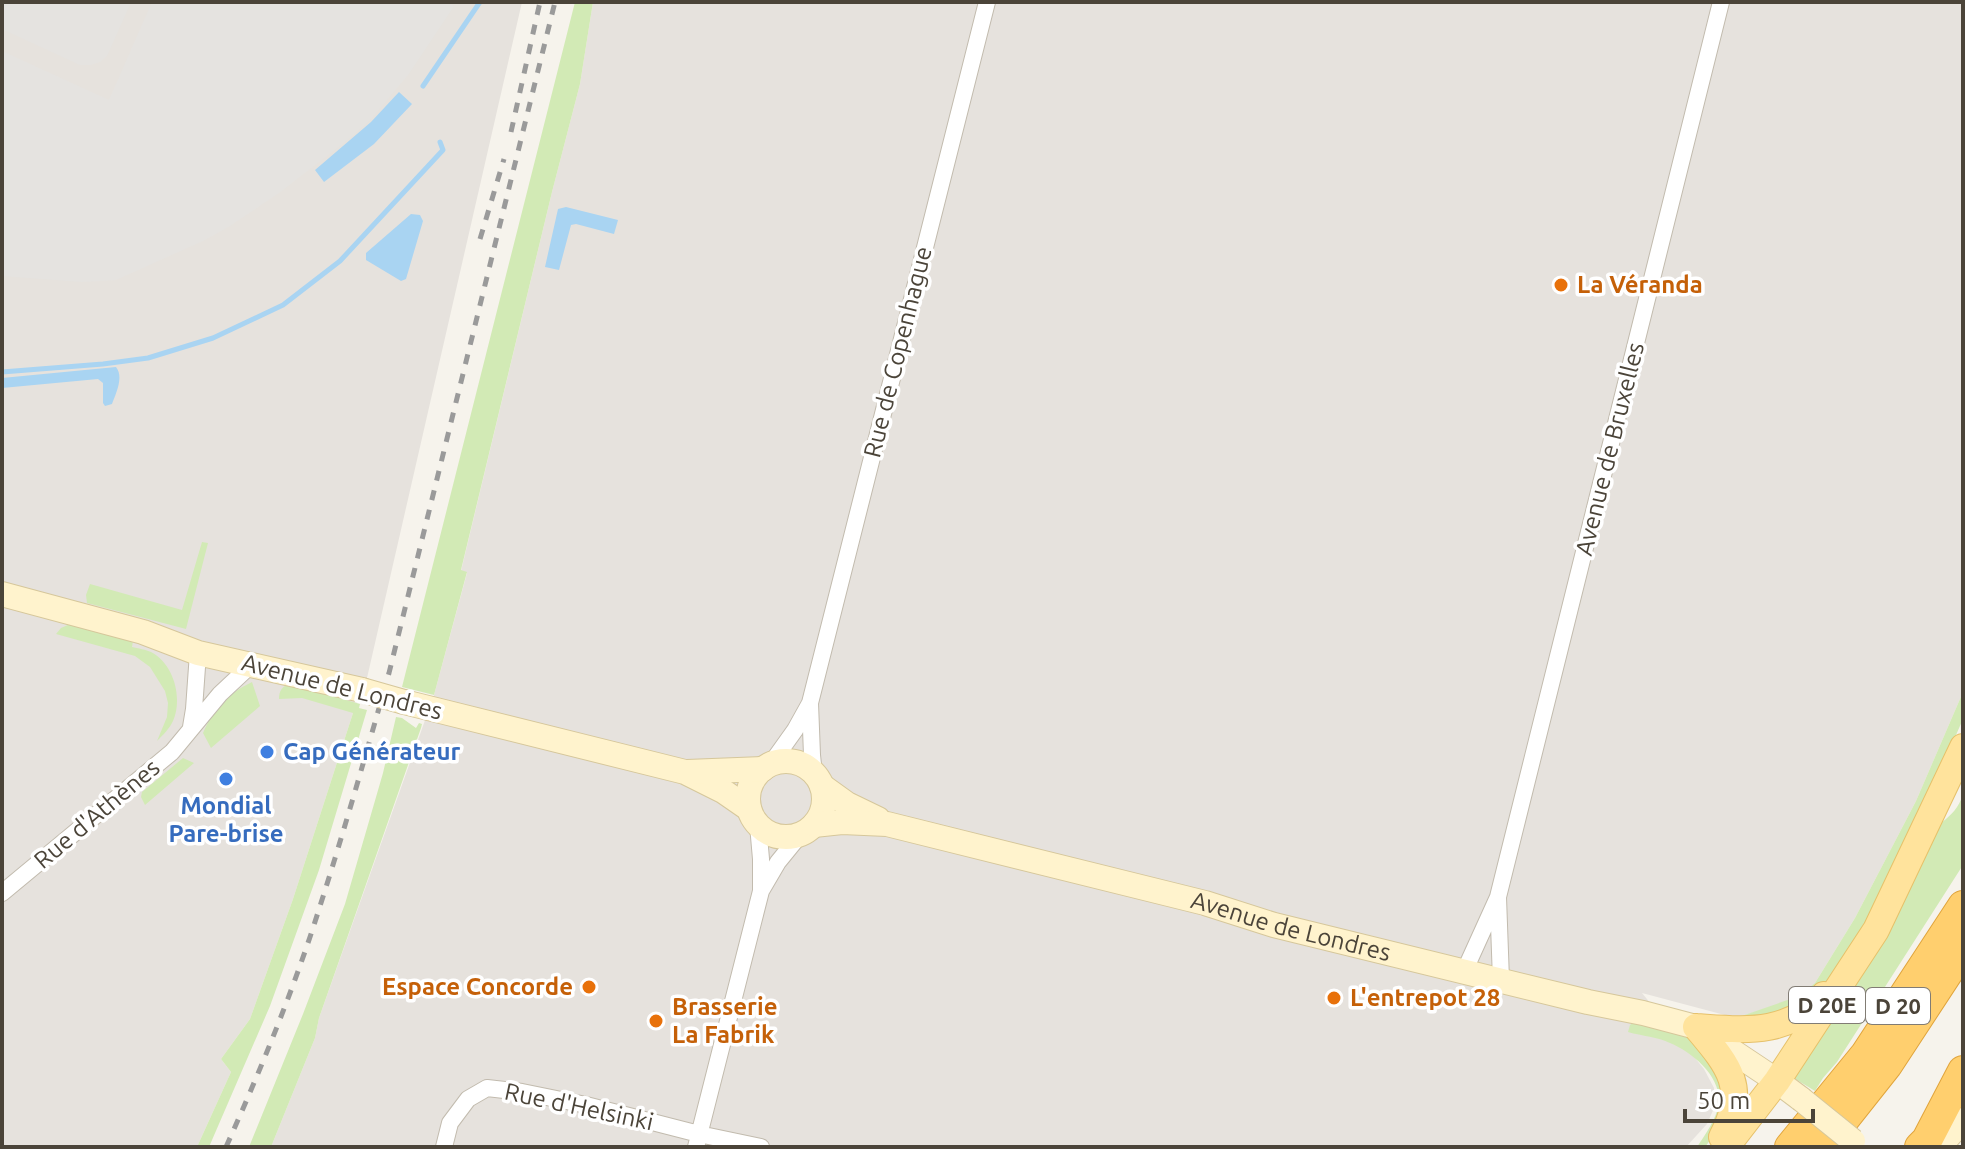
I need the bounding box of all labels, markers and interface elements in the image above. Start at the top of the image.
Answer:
street label: Rue de Copenhague [858,243,937,460]
place label: La Véranda [1577,271,1703,298]
marker: La Véranda [1552,276,1570,294]
street label: Avenue de Bruxelles [1570,340,1649,558]
street label: Avenue de Londres [239,649,445,725]
place label: Cap Générateur [283,738,460,765]
marker: Cap Générateur [258,743,276,761]
street label: Rue d'Athènes [29,753,165,874]
marker: Mondial Pare-brise [217,770,235,788]
place label: Mondial Pare-brise [168,792,284,847]
street label: Avenue de Londres [1188,886,1394,966]
place label: Espace Concorde [382,973,573,1000]
marker: Espace Concorde [580,978,598,996]
place label: L'entrepot 28 [1350,984,1500,1011]
road number: D 20E [1789,987,1865,1023]
road number: D 20 [1866,988,1930,1024]
marker: L'entrepot 28 [1325,989,1343,1007]
place label: Brasserie La Fabrik [672,993,777,1048]
marker: Brasserie La Fabrik [647,1012,665,1030]
scale bar [1685,1073,1813,1123]
street label: Rue d'Helsinki [502,1078,656,1135]
text: 50 m [1697,1087,1750,1114]

